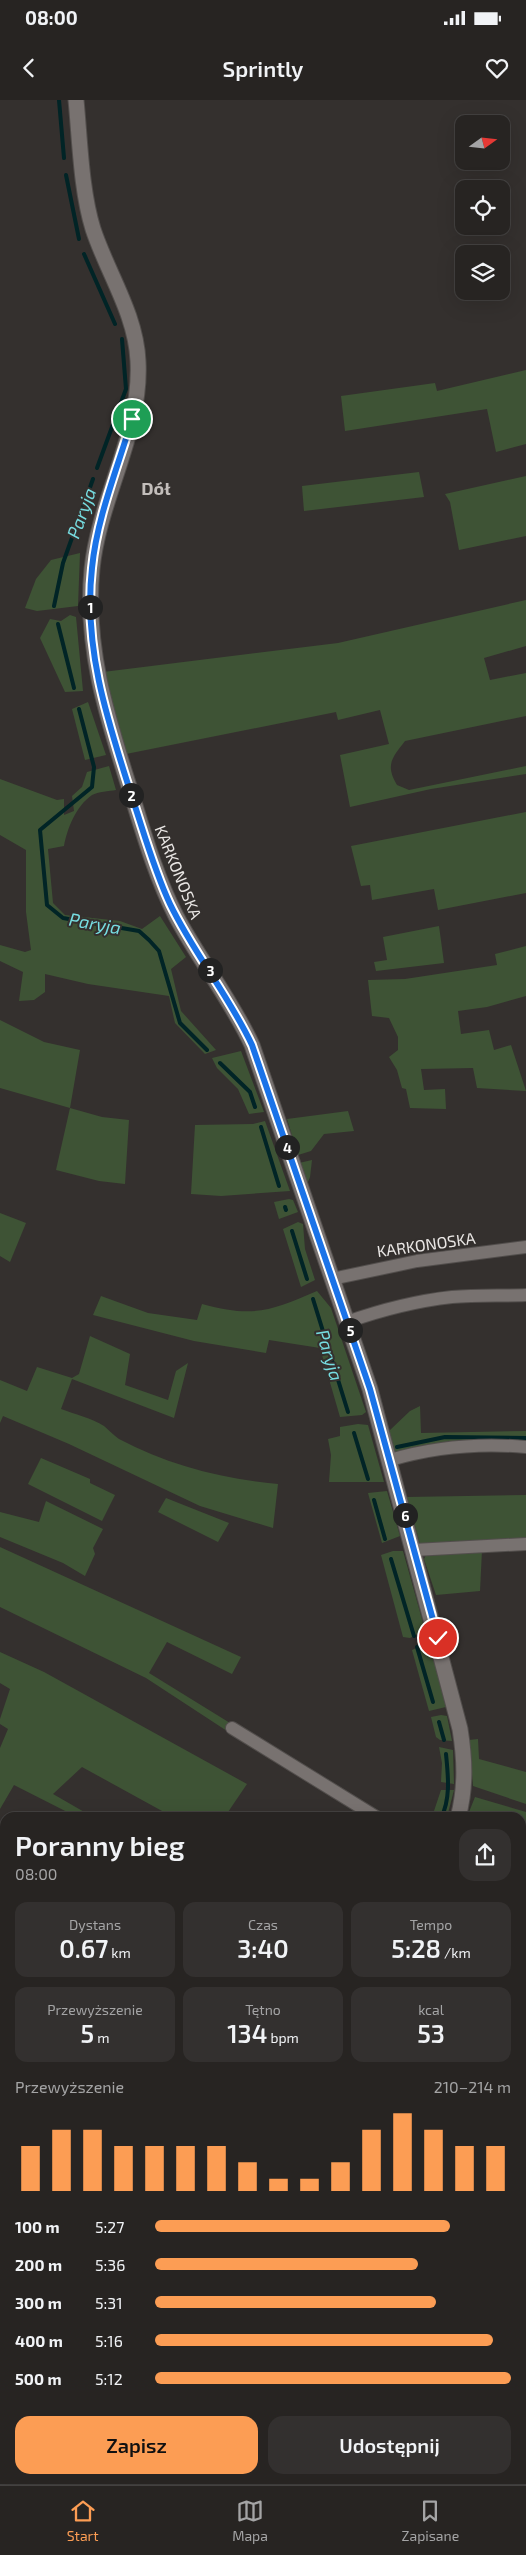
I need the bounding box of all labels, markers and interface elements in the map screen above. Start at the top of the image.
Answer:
text: 08:00 [25,6,78,29]
icon: back [15,54,43,82]
icon: heart [483,54,511,82]
text: Sprintly [223,55,303,81]
north arrow [455,115,510,170]
map controls [455,115,510,300]
button: locate [455,180,510,235]
button: layers [455,245,510,300]
pin [111,398,153,440]
icon: arrive [118,405,146,433]
district label: Dół [141,477,171,499]
water label: Paryja [62,485,100,541]
pin: 1 [78,594,102,620]
text: 1 [87,599,94,616]
pin: 2 [118,782,144,808]
text: 2 [127,787,136,804]
street label: KARKONOSKA [152,822,206,922]
water label: Paryja [67,908,123,938]
pin: 3 [198,958,222,982]
text: 3 [207,962,214,979]
pin: 4 [274,1134,300,1160]
text: 4 [283,1139,292,1156]
street label: KARKONOSKA [375,1228,477,1260]
pin: 5 [338,1318,362,1342]
text: 5 [347,1322,354,1339]
water label: Paryja [312,1327,348,1383]
pin: 6 [392,1502,418,1528]
text: 6 [401,1507,410,1524]
pin [417,1617,459,1659]
icon: check [424,1624,452,1652]
text: Poranny bieg [15,1828,185,1862]
button: share [459,1829,511,1881]
text: 08:00 [15,1864,57,1883]
text: Dystans [69,1916,121,1933]
text: Czas [248,1916,278,1933]
text: Tempo [410,1916,452,1933]
text: 0.67 [59,1933,108,1963]
text: 3:40 [237,1933,289,1963]
text: 5:28 [391,1933,441,1963]
text: km [108,1944,131,1961]
text: /km [441,1944,471,1961]
text: Przewyższenie [47,2001,143,2018]
text: Tętno [245,2001,281,2018]
text: kcal [418,2001,444,2018]
text: 5 [80,2018,94,2048]
text: 134 [227,2018,267,2048]
text: 53 [417,2018,445,2048]
text: m [94,2029,110,2046]
text: bpm [267,2029,299,2046]
text: Przewyższenie [15,2077,124,2096]
text: 210–214 m [434,2077,511,2096]
text: 100 m [15,2217,60,2236]
text: 5:27 [95,2217,125,2236]
text: 200 m [15,2255,62,2274]
text: 5:36 [95,2255,125,2274]
text: 300 m [15,2293,62,2312]
text: 5:31 [95,2293,123,2312]
text: 400 m [15,2331,63,2350]
text: 5:16 [95,2331,123,2350]
text: 500 m [15,2369,62,2388]
text: 5:12 [95,2369,123,2388]
button: Zapisz [15,2416,258,2474]
button: Udostępnij [268,2416,511,2474]
tab: Start [67,2497,99,2544]
tab: Mapa [232,2497,268,2544]
tab: Zapisane [402,2497,459,2544]

